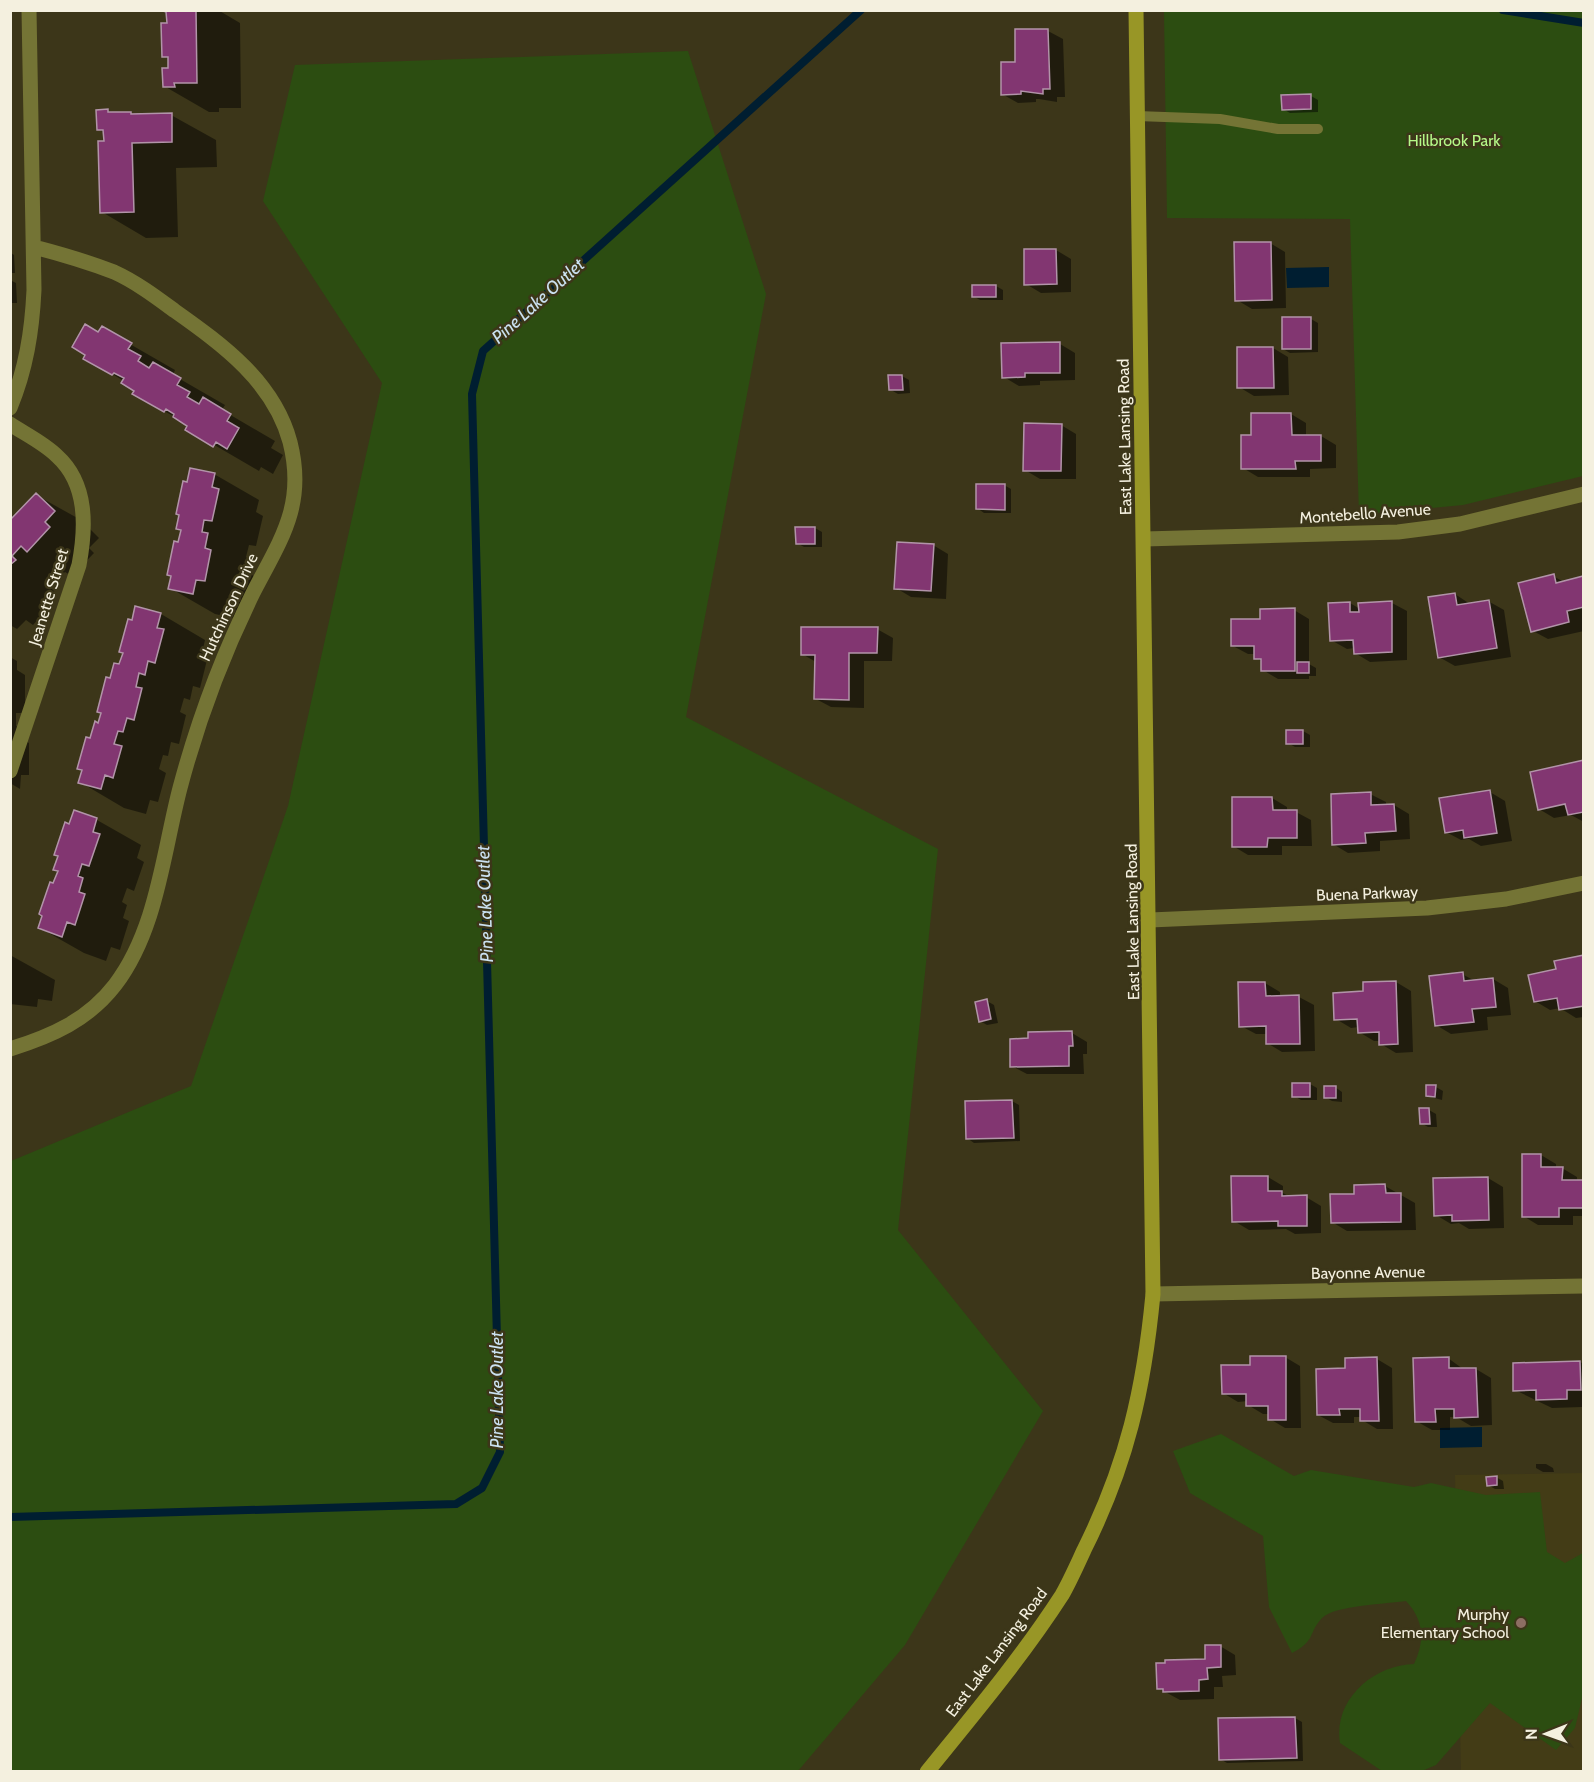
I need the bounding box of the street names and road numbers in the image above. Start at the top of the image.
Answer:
street label: East Lake Lansing Road [1114,359,1135,515]
street label: Montebello Avenue [1299,499,1431,528]
street label: Jeanette Street [24,546,72,649]
street label: Hutchinson Drive [195,550,262,664]
street label: East Lake Lansing Road [1122,844,1143,1000]
street label: Buena Parkway [1316,882,1418,905]
street label: Bayonne Avenue [1311,1262,1425,1283]
street label: East Lake Lansing Road [942,1584,1051,1720]

